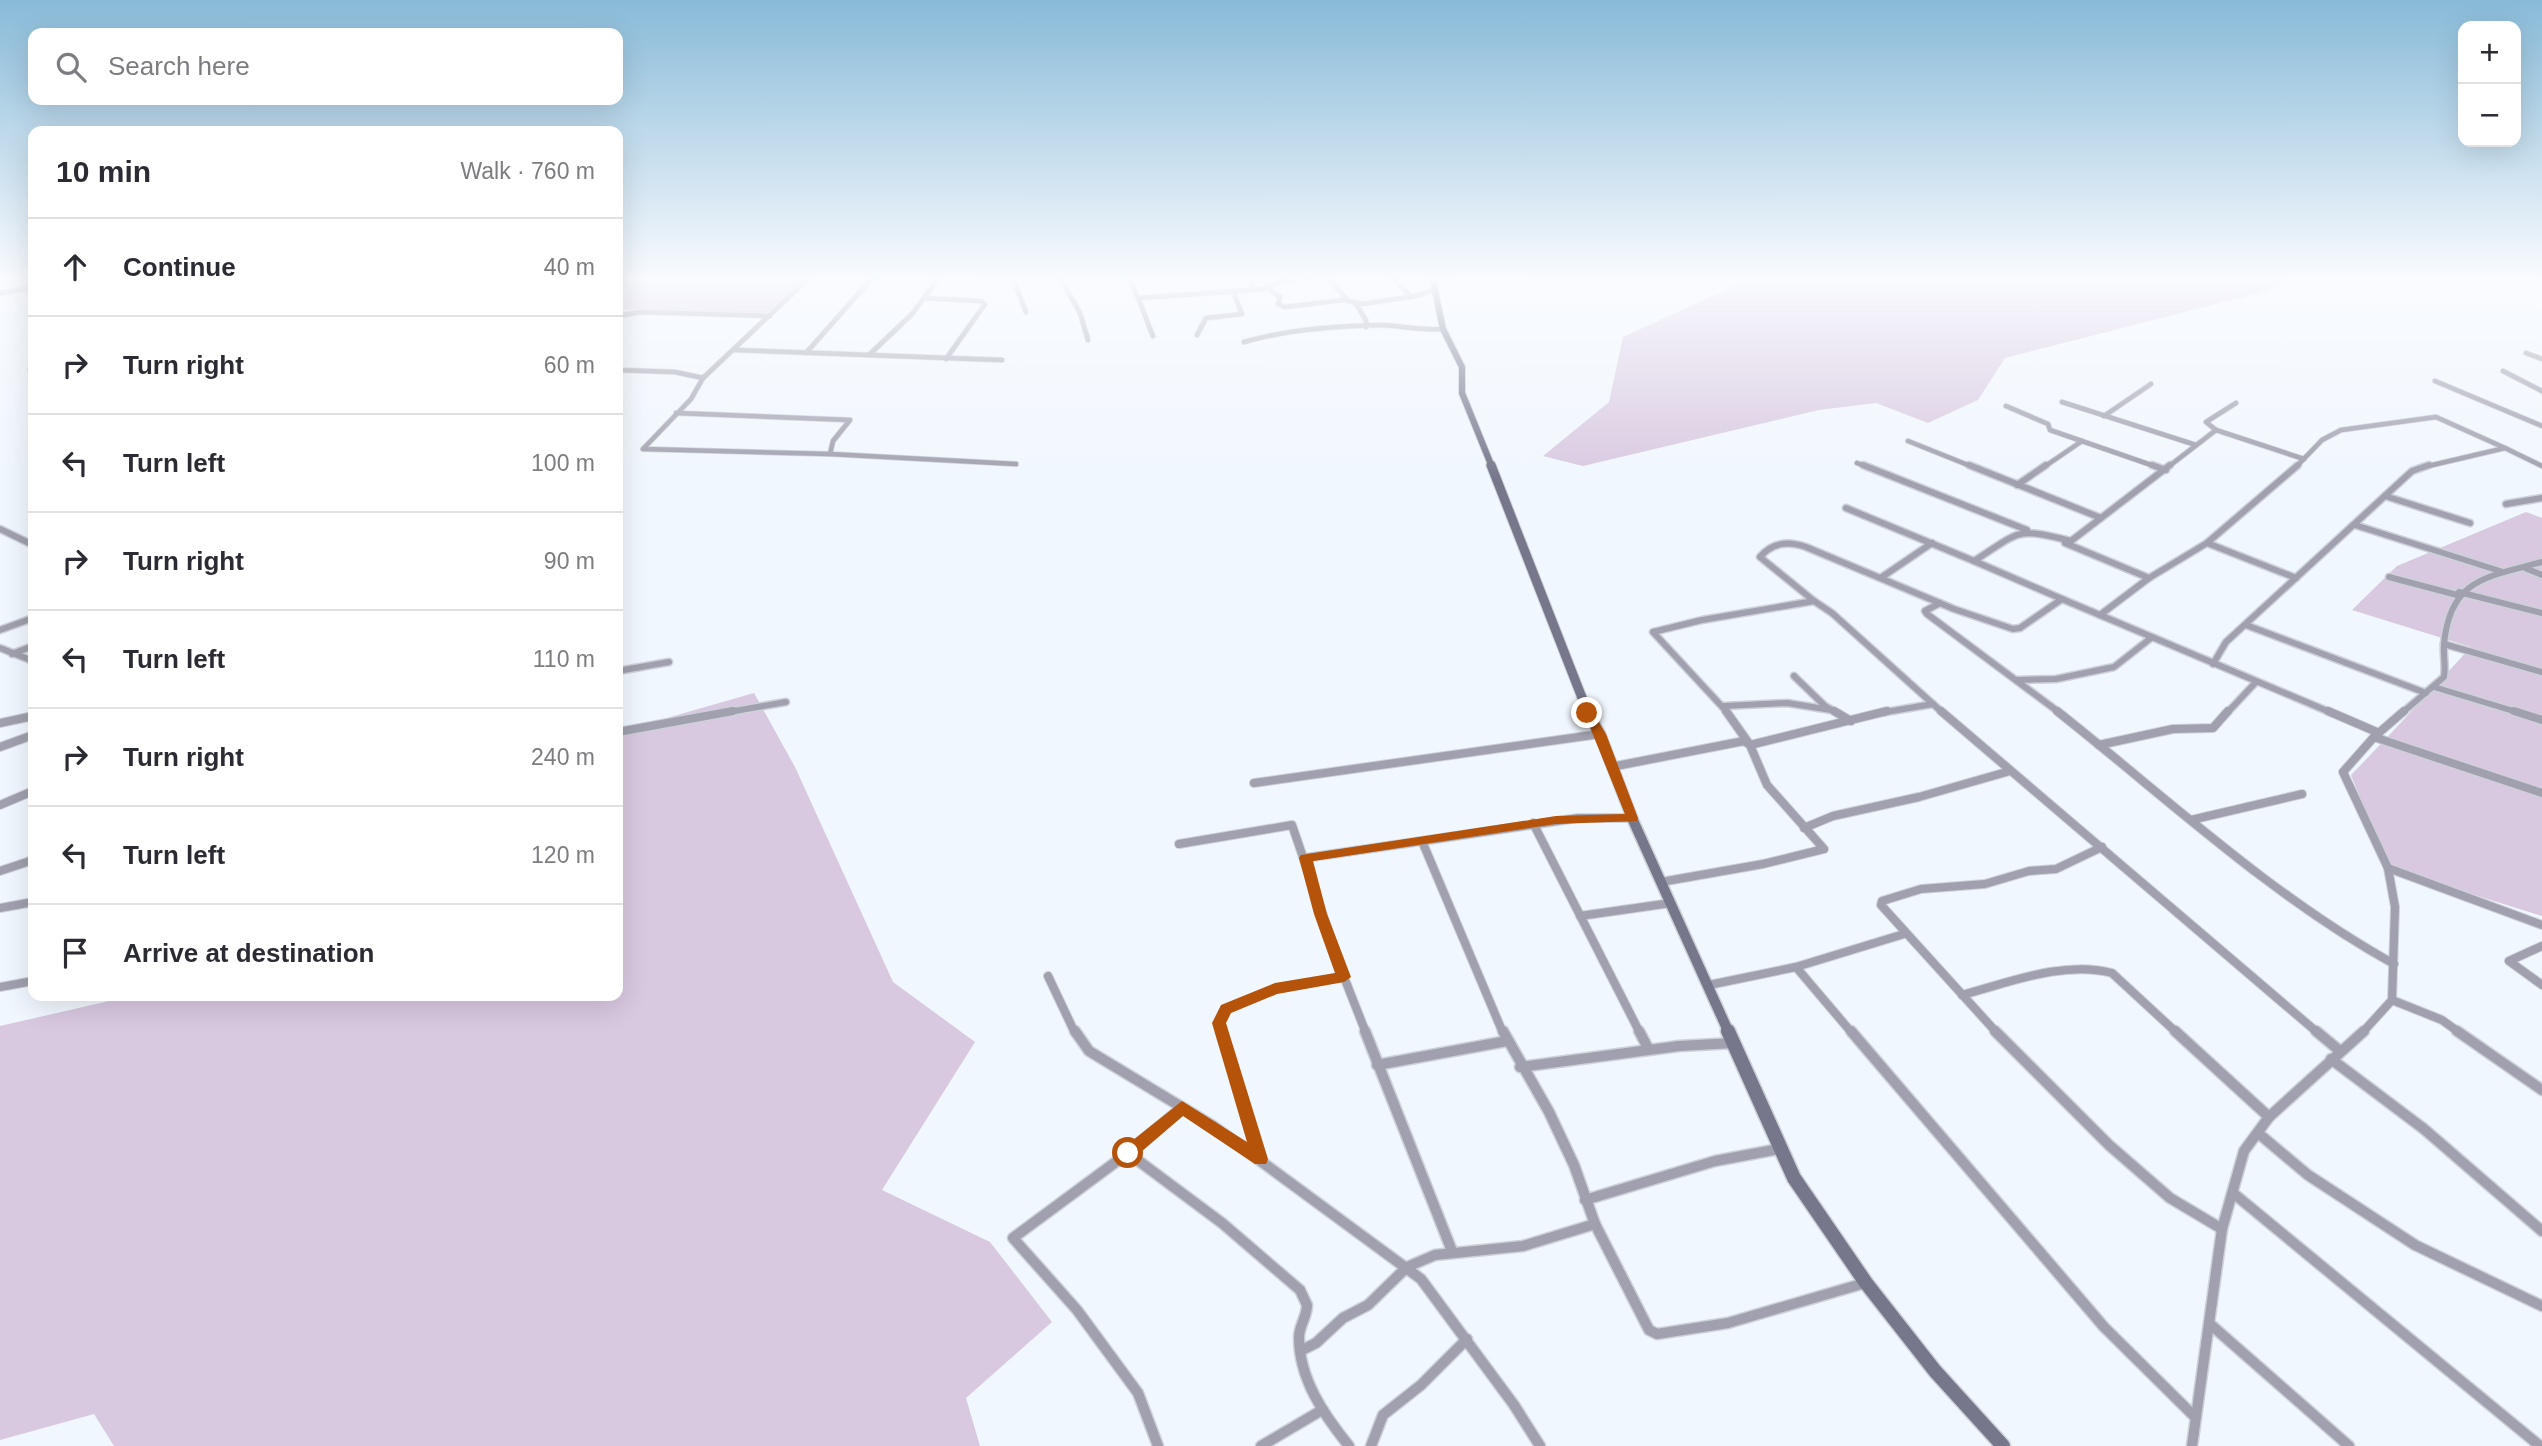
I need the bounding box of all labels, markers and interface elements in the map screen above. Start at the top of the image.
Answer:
map controls [2458,21,2521,147]
button: + [2458,21,2521,84]
search box [28,28,623,105]
icon: search [52,48,90,86]
text: Search here [108,51,250,81]
button: − [2458,84,2521,147]
text: 10 min [56,155,151,188]
text: Walk · 760 m [460,158,595,184]
icon: ahead [56,248,94,286]
text: Continue [123,252,236,282]
text: 40 m [544,254,595,280]
icon: right [56,346,94,384]
text: Turn right [123,350,244,380]
text: 60 m [544,352,595,378]
icon: left [56,444,94,482]
text: Turn left [123,448,225,478]
text: 100 m [531,450,595,476]
icon: right [56,542,94,580]
text: Turn right [123,546,244,576]
text: 90 m [544,548,595,574]
icon: left [56,640,94,678]
text: Turn left [123,644,225,674]
text: 110 m [533,646,595,672]
route end [1571,697,1602,728]
icon: right [56,738,94,776]
text: Turn right [123,742,244,772]
text: 240 m [531,744,595,770]
icon: left [56,836,94,874]
text: Turn left [123,840,225,870]
text: 120 m [531,842,595,868]
icon: arrive [56,934,94,972]
text: Arrive at destination [123,938,374,968]
route start [1112,1137,1143,1168]

